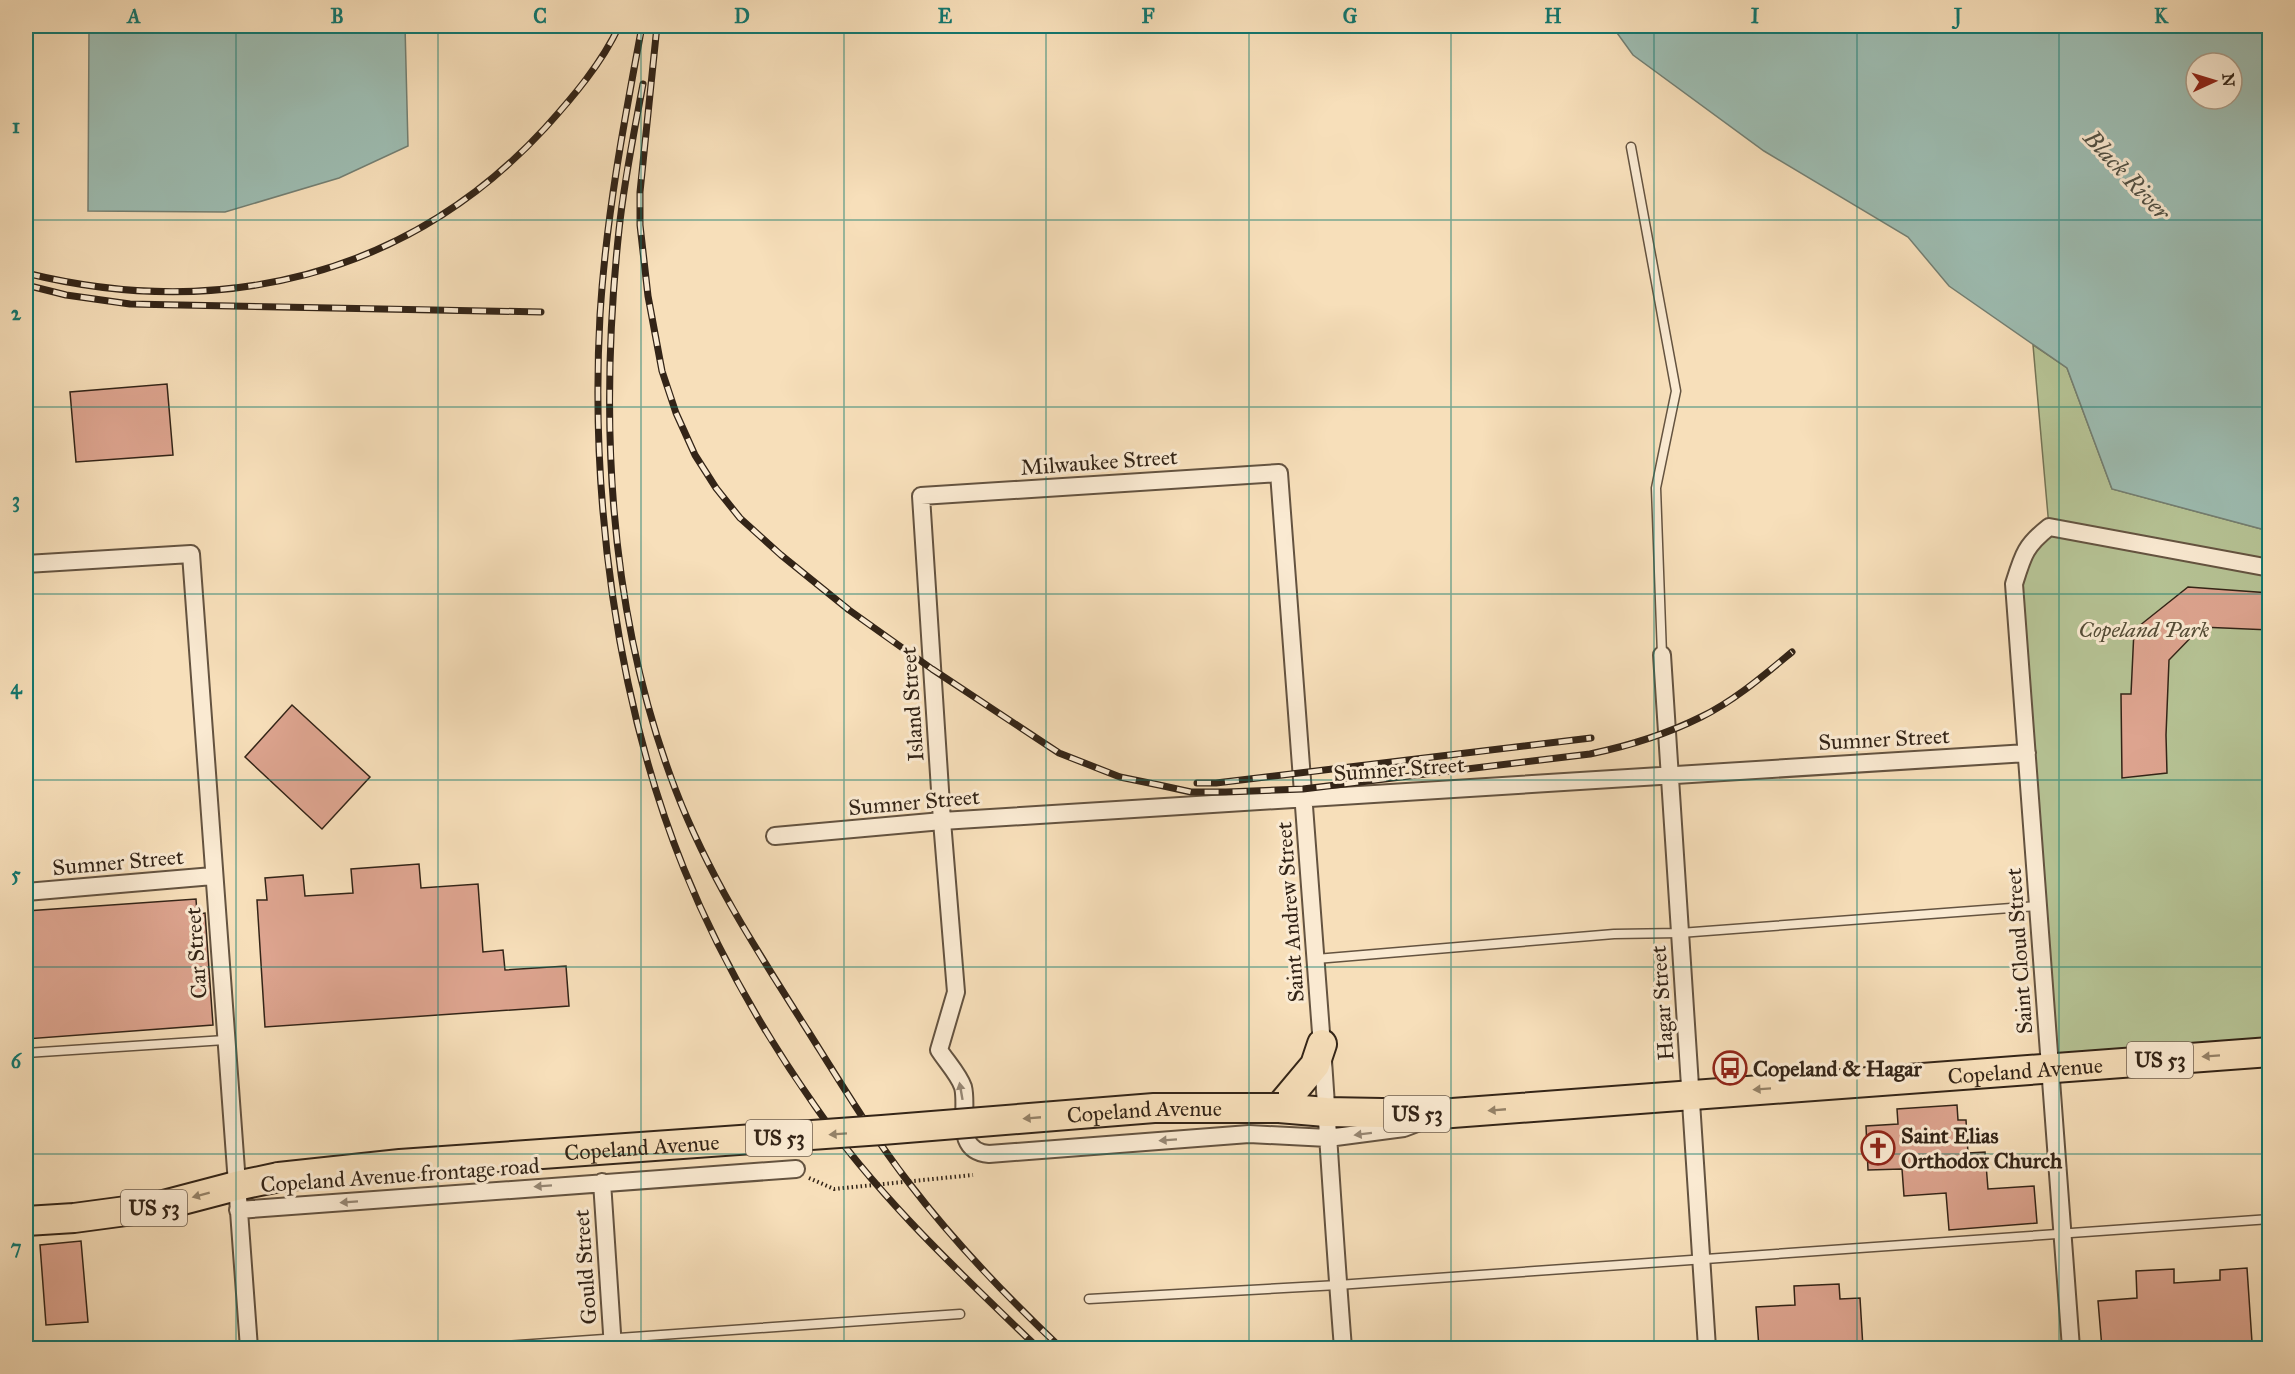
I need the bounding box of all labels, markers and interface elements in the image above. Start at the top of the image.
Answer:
text: A [125,4,141,28]
text: B [330,4,344,28]
text: C [533,4,547,28]
text: D [734,4,750,28]
text: E [938,4,953,28]
text: F [1141,4,1155,28]
text: G [1343,4,1358,28]
text: H [1544,4,1562,28]
text: I [1751,4,1760,28]
text: J [1951,4,1963,30]
text: K [2154,4,2169,28]
north arrow [2184,51,2244,111]
text: N [2219,73,2238,88]
text: 1 [12,114,20,138]
water label: Black River [2077,123,2178,228]
text: 2 [11,301,22,325]
street label: Milwaukee Street [1019,443,1179,481]
text: 3 [12,488,20,513]
park label: Copeland Park [2079,616,2210,643]
street label: Island Street [895,646,929,762]
text: 4 [10,675,22,700]
street label: Sumner Street [1818,722,1951,756]
street label: Sumner Street [1332,751,1466,787]
street label: Sumner Street [847,783,981,821]
street label: Saint Andrew Street [1270,821,1310,1003]
street label: Sumner Street [51,843,185,881]
text: 5 [11,862,21,886]
street label: Saint Cloud Street [2000,867,2038,1035]
street label: Car Street [179,906,213,1000]
street label: Hagar Street [1644,944,1679,1062]
road number: US 53 [2127,1042,2193,1078]
text: 6 [11,1049,23,1073]
bus stop icon: Copeland & Hagar [1712,1050,1748,1086]
street label: Copeland Avenue [1947,1051,2104,1090]
one-way arrow [2202,1052,2221,1061]
place label: Copeland & Hagar [1753,1055,1923,1082]
one-way arrow [957,1081,966,1100]
one-way arrow [1752,1084,1771,1093]
street label: Copeland Avenue [1066,1094,1222,1129]
road number: US 53 [1384,1096,1450,1132]
one-way arrow [1488,1105,1507,1115]
one-way arrow [1022,1113,1041,1123]
road number: US 53 [746,1120,812,1156]
place label: Saint Elias Orthodox Church [1901,1122,2063,1174]
street label: Copeland Avenue [563,1128,720,1166]
one-way arrow [828,1129,847,1138]
one-way arrow [1353,1129,1372,1138]
church icon: Saint Elias Orthodox Church [1860,1130,1896,1166]
one-way arrow [1159,1135,1178,1145]
street label: Copeland Avenue frontage road [260,1152,540,1198]
one-way arrow [534,1182,553,1191]
road number: US 53 [121,1190,187,1226]
one-way arrow [192,1191,210,1201]
one-way arrow [339,1197,358,1206]
street label: Gould Street [567,1208,602,1325]
text: 7 [11,1235,22,1259]

